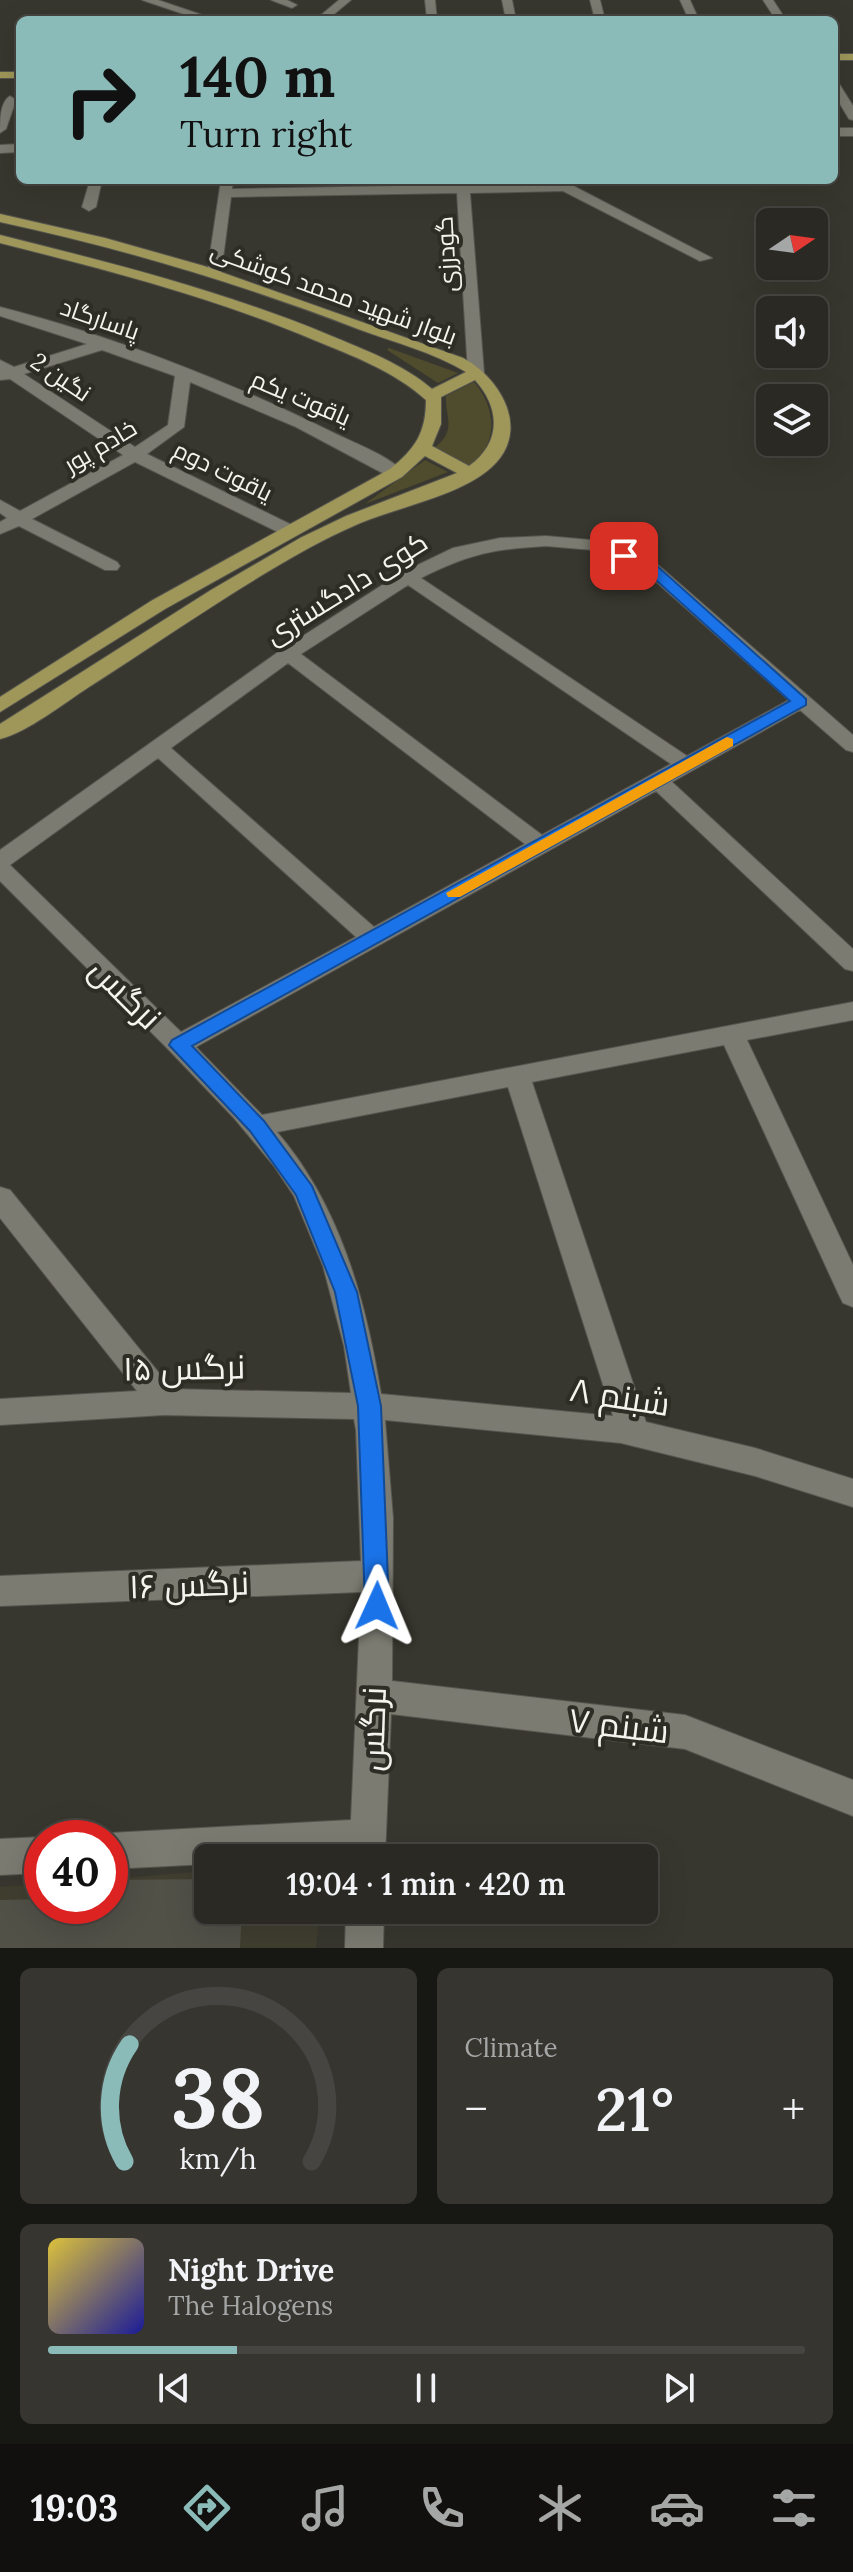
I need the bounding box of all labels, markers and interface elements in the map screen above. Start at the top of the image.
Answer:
text: 140 m [180,41,335,112]
icon: right [48,48,152,152]
text: Turn right [180,111,353,157]
north arrow [756,208,828,280]
map controls [756,208,828,456]
street label: گودرزی [429,215,463,293]
street label: بلوار شهید محمد کوشکی [207,234,461,352]
street label: پاسارگاد [56,291,144,348]
button: sound [756,296,828,368]
street label: نگین 2 [25,346,97,408]
street label: یاقوت یکم [246,363,356,434]
button: layers [756,384,828,456]
street label: خادم پور [56,412,143,482]
street label: یاقوت دوم [168,434,278,510]
pin [590,522,658,590]
street label: کوی دادگستری [258,524,434,652]
icon: arrive [602,534,646,578]
street label: نرگس [81,948,171,1038]
street label: نرگس ۱۵ [122,1344,246,1390]
street label: شبنم ۸ [566,1367,673,1428]
street label: نرگس ۱۶ [128,1560,250,1608]
position arrow [335,1564,419,1648]
street label: نرگس [349,1686,395,1772]
street label: شبنم ۷ [566,1698,672,1755]
speed limit sign: 40 [24,1820,128,1924]
text: 19:04 · 1 min · 420 m [286,1865,566,1903]
text: Climate [465,2031,558,2064]
text: 38 [171,2044,265,2151]
text: 21° [595,2071,674,2147]
text: − [465,2081,488,2137]
text: + [782,2081,805,2137]
text: km/h [180,2140,257,2177]
text: Night Drive [168,2251,334,2289]
text: The Halogens [168,2289,333,2322]
icon: previous [152,2366,196,2410]
icon: pause [404,2366,448,2410]
icon: next [657,2366,701,2410]
icon: directions [179,2480,235,2536]
icon: music [297,2480,353,2536]
icon: phone [414,2480,470,2536]
icon: climate [532,2480,588,2536]
icon: car [649,2480,705,2536]
icon: filters [766,2480,822,2536]
text: 19:03 [31,2485,118,2531]

